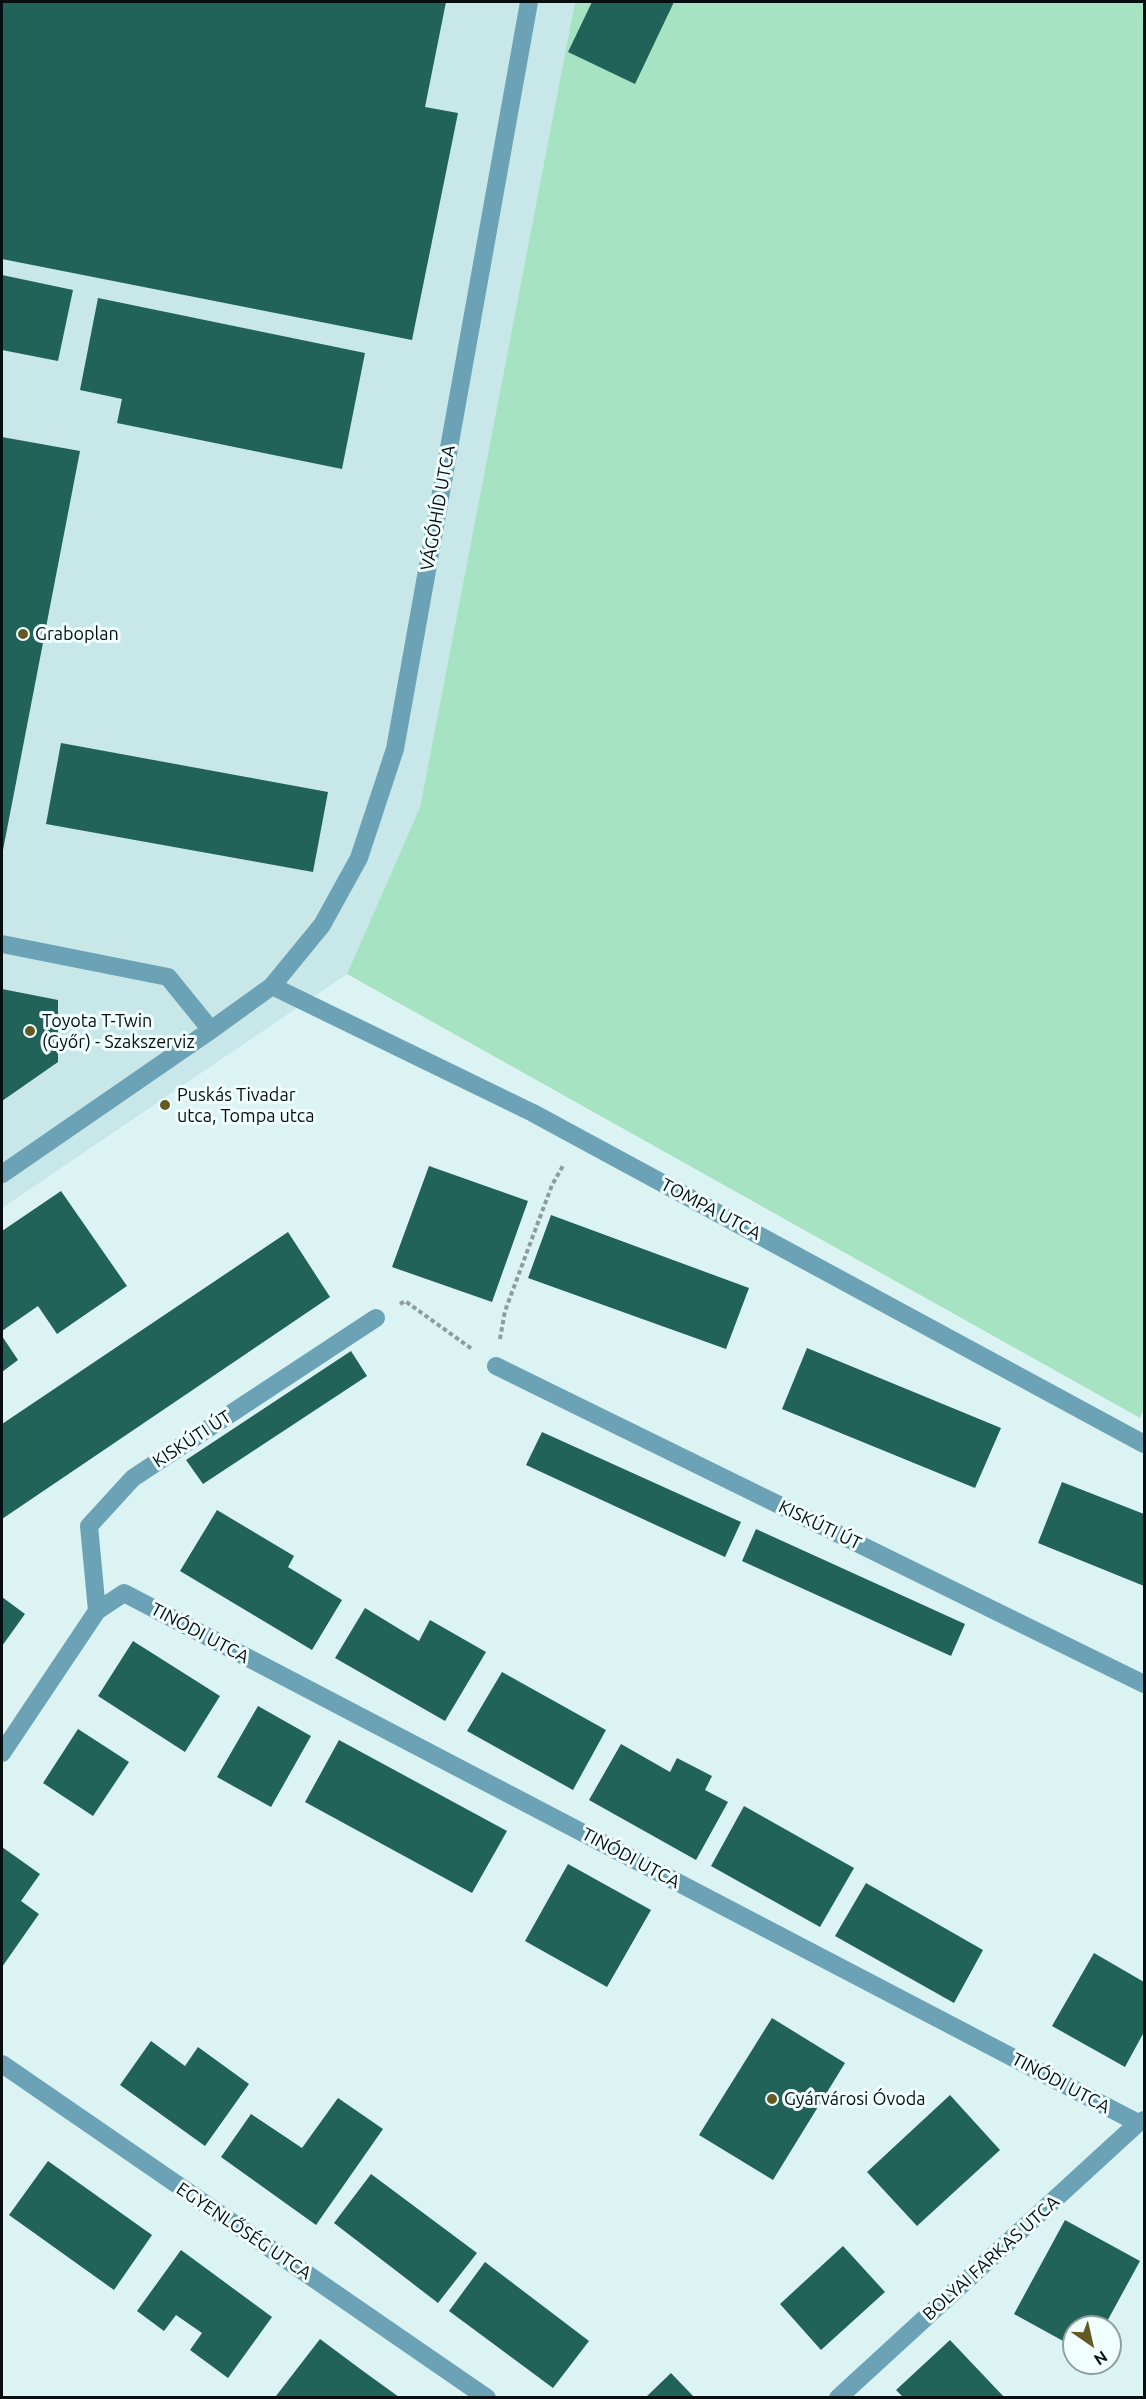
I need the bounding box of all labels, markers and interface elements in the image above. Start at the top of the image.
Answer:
street label: VÁGÓHÍD UTCA [416,444,460,572]
place label: Graboplan [35,623,119,645]
marker: Graboplan [16,627,30,641]
place label: Toyota T-Twin (Győr) - Szakszerviz [42,1010,195,1052]
marker: Toyota T-Twin (Győr) - Szakszerviz [23,1024,37,1038]
place label: Puskás Tivadar utca, Tompa utca [177,1084,314,1126]
marker: Puskás Tivadar utca, Tompa utca [158,1098,172,1112]
street label: TOMPA UTCA [657,1174,765,1244]
street label: KISKÚTI ÚT [149,1406,235,1472]
street label: KISKÚTI ÚT [775,1496,865,1554]
street label: TINÓDI UTCA [147,1598,253,1668]
street label: TINÓDI UTCA [578,1823,684,1893]
street label: TINÓDI UTCA [1008,2048,1114,2118]
place label: Gyárvárosi Óvoda [784,2088,926,2110]
marker: Gyárvárosi Óvoda [765,2092,779,2106]
street label: EGYENLŐSÉG UTCA [172,2178,316,2284]
street label: BOLYAI FARKAS UTCA [918,2191,1064,2325]
north arrow [1062,2315,1122,2375]
text: N [1091,2347,1111,2369]

